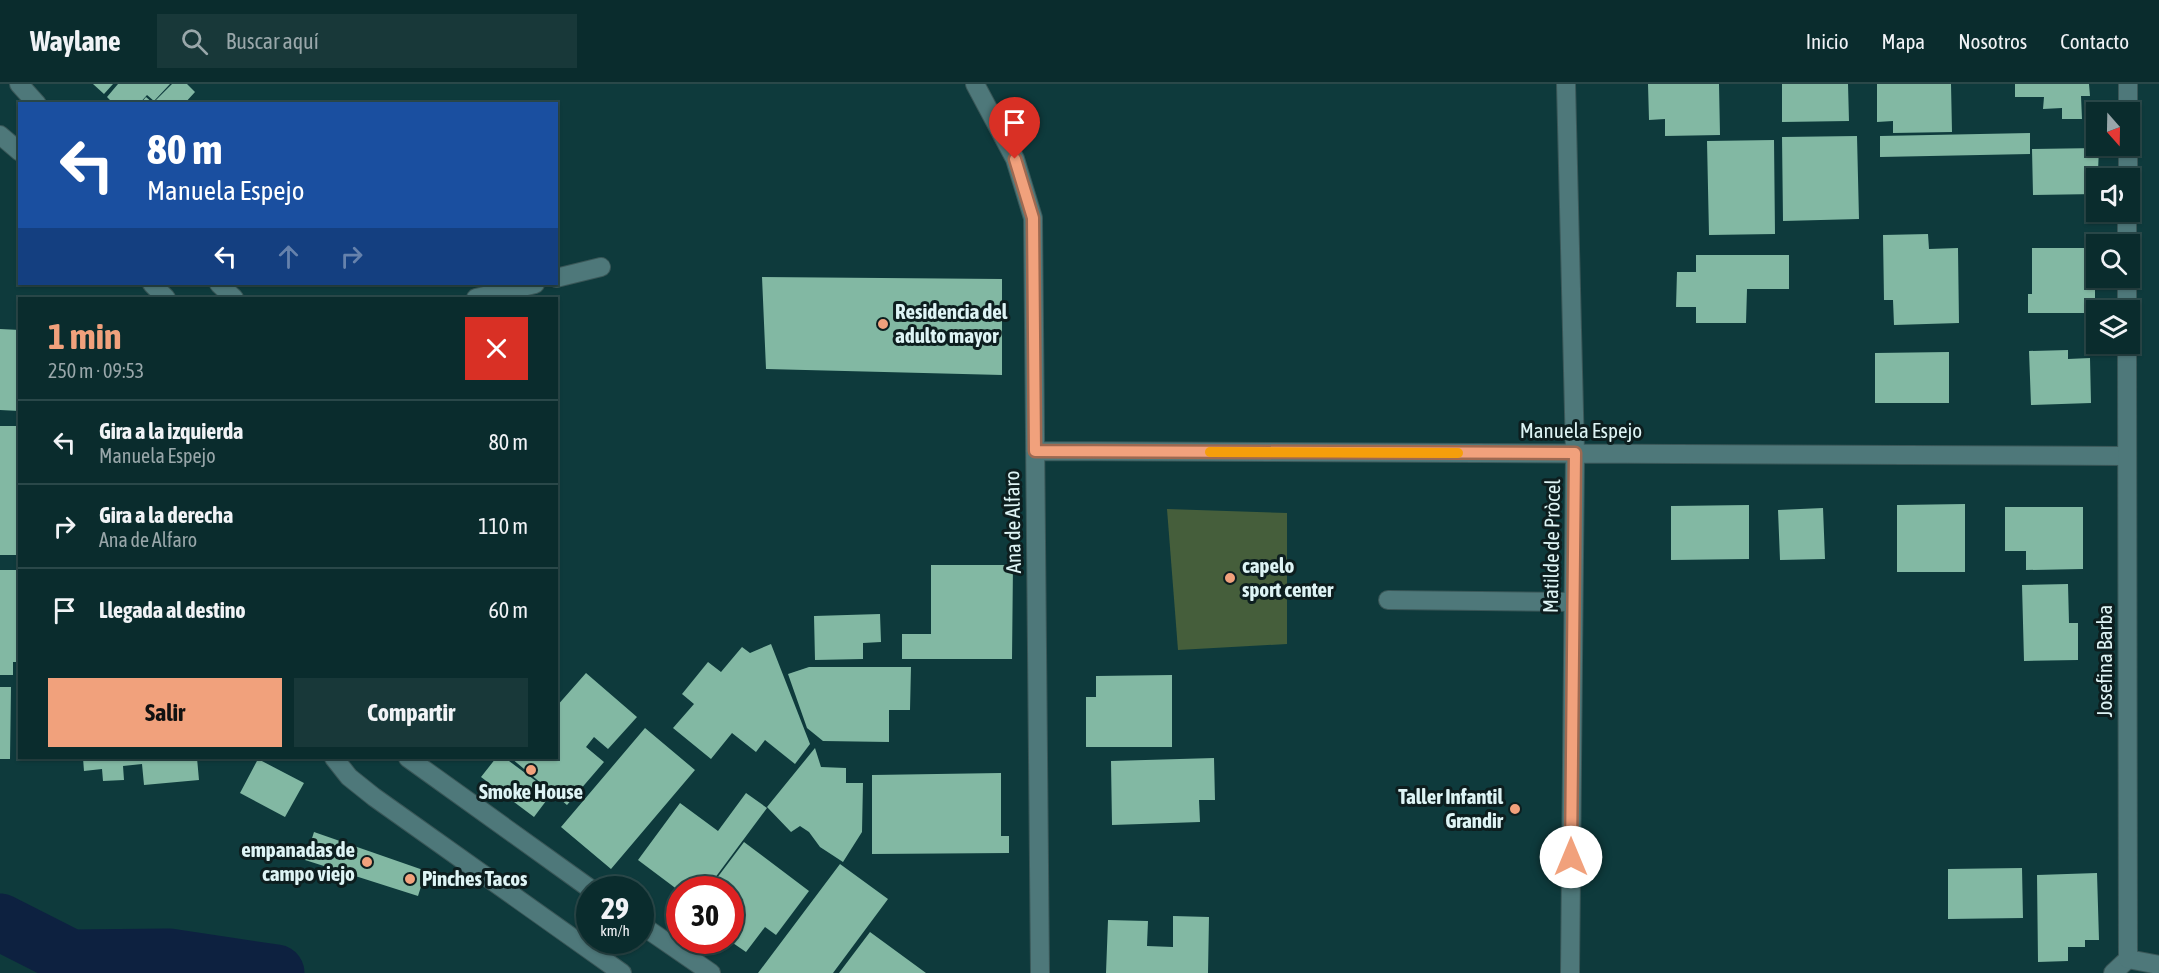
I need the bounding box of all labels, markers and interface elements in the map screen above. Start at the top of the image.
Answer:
search box [157,14,577,68]
text: Waylane [30,25,121,57]
icon: search [178,25,211,58]
text: Buscar aquí [226,28,319,54]
text: Inicio [1806,29,1849,53]
text: Mapa [1882,29,1925,53]
text: Nosotros [1958,29,2027,53]
text: Contacto [2060,29,2129,53]
pin [989,97,1040,159]
north arrow [2086,102,2140,156]
map controls [2086,102,2140,354]
icon: arrive [998,106,1031,139]
text: 80 m [147,125,222,173]
icon: left [48,126,126,204]
button: sound [2086,168,2140,222]
text: Manuela Espejo [147,175,304,206]
button: search [2086,234,2140,288]
icon: left [209,240,242,273]
icon: ahead [272,240,305,273]
icon: right [335,240,368,273]
place label: Residencia del adulto mayor [895,299,1008,347]
button: layers [2086,300,2140,354]
text: 1 min [48,315,122,357]
button: close [465,317,528,380]
marker: Residencia del adulto mayor [876,317,890,331]
text: 250 m · 09:53 [48,359,144,382]
text: Gira a la izquierda [99,418,243,444]
street label: Manuela Espejo [1520,418,1642,442]
icon: left [48,426,81,459]
text: 80 m [488,429,528,455]
text: Manuela Espejo [99,444,216,467]
street label: Ana de Alfaro [999,470,1025,574]
street label: Matilde de Pròcel [1538,478,1564,613]
text: Gira a la derecha [99,502,233,528]
icon: right [48,510,81,543]
text: 110 m [478,513,528,539]
text: Ana de Alfaro [99,528,197,551]
place label: capelo sport center [1242,553,1334,601]
marker: capelo sport center [1223,571,1237,585]
icon: arrive [48,594,81,627]
text: Llegada al destino [99,597,246,623]
text: 60 m [488,597,528,623]
street label: Josefina Barba [2092,605,2116,717]
button: Salir [48,678,282,747]
button: Compartir [294,678,528,747]
marker: Smoke House [524,763,538,777]
place label: Smoke House [479,779,583,803]
place label: Taller Infantil Grandir [1398,784,1504,832]
marker: Taller Infantil Grandir [1508,802,1522,816]
position arrow [1539,825,1603,889]
place label: empanadas de campo viejo [241,837,355,885]
marker: empanadas de campo viejo [360,855,374,869]
place label: Pinches Tacos [422,866,528,890]
marker: Pinches Tacos [403,872,417,886]
speed limit sign: 30 [666,876,744,954]
text: 29 [601,891,629,925]
text: km/h [600,922,630,939]

